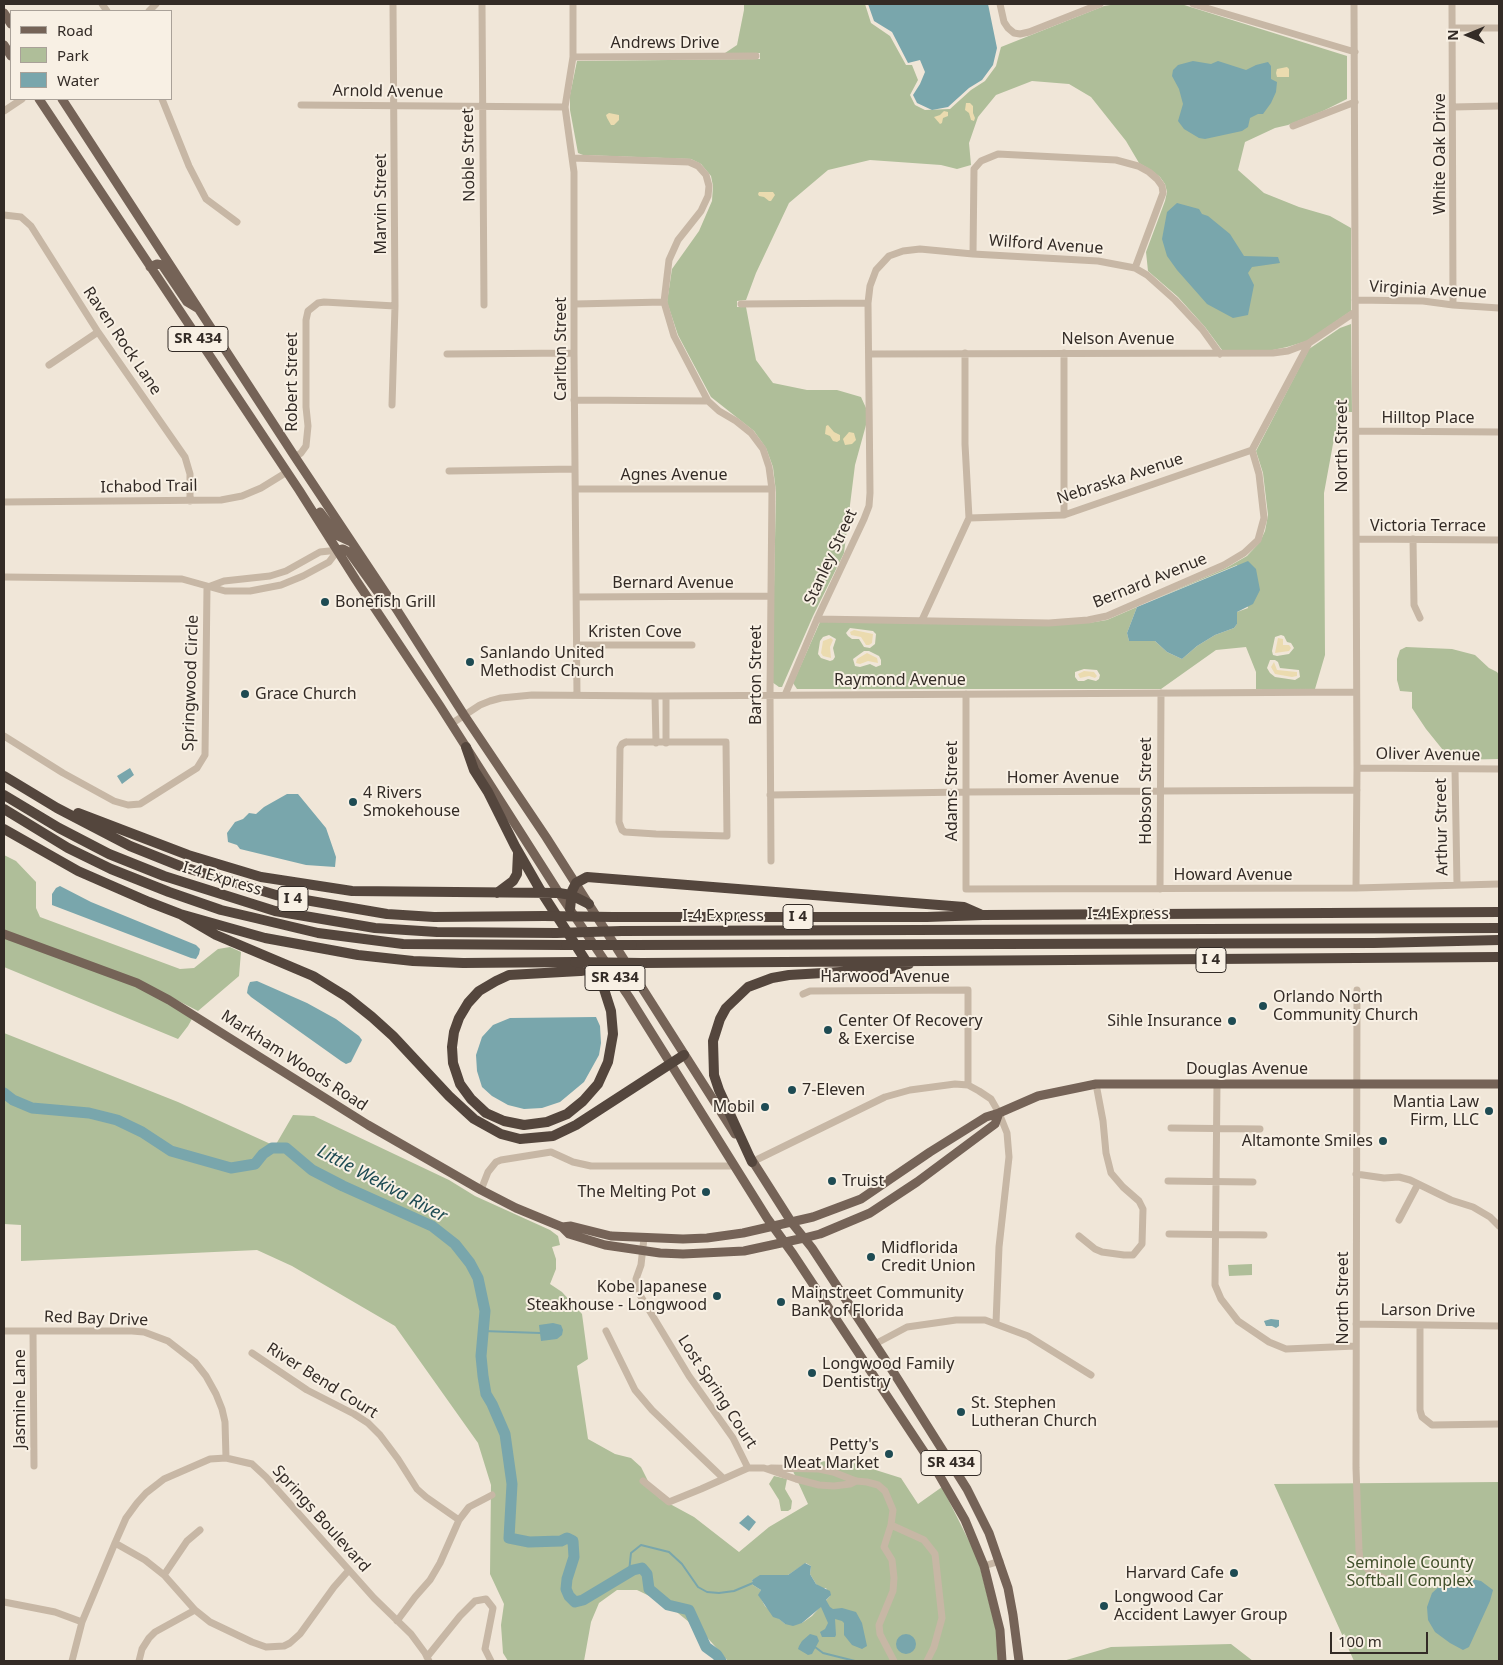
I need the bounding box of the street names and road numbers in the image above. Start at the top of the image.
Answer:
street label: Andrews Drive [611,33,719,53]
street label: Arnold Avenue [332,81,444,103]
street label: White Oak Drive [1430,93,1450,215]
street label: Noble Street [459,108,479,202]
street label: Marvin Street [371,153,391,255]
street label: Wilford Avenue [988,231,1104,259]
street label: Virginia Avenue [1369,277,1487,303]
street label: Raven Rock Lane [79,283,165,399]
street label: Carlton Street [551,297,571,401]
road number: SR 434 [168,326,228,352]
street label: Nelson Avenue [1062,329,1174,349]
street label: Robert Street [282,332,302,432]
street label: North Street [1332,400,1352,492]
street label: Hilltop Place [1381,408,1475,428]
street label: Nebraska Avenue [1054,450,1186,508]
street label: Agnes Avenue [621,465,727,485]
street label: Ichabod Trail [100,477,198,497]
street label: Stanley Street [800,506,862,608]
street label: Victoria Terrace [1370,516,1486,536]
street label: Bernard Avenue [1090,549,1210,613]
street label: Bernard Avenue [612,573,734,593]
street label: Springwood Circle [179,615,203,751]
street label: Kristen Cove [588,622,682,642]
street label: Barton Street [746,625,766,725]
street label: Raymond Avenue [834,670,966,690]
street label: Hobson Street [1136,737,1156,845]
street label: Adams Street [942,741,962,841]
street label: Oliver Avenue [1375,744,1481,766]
street label: Homer Avenue [1007,768,1119,788]
street label: Arthur Street [1432,778,1452,876]
street label: I-4 Express [180,858,264,900]
street label: Howard Avenue [1173,865,1293,885]
road number: I 4 [278,886,308,912]
road number: I 4 [783,904,813,930]
street label: I-4 Express [1087,904,1169,924]
street label: I-4 Express [682,906,764,926]
road number: I 4 [1196,948,1226,972]
road number: SR 434 [585,966,645,990]
street label: Harwood Avenue [820,967,950,987]
street label: Markham Woods Road [217,1006,371,1116]
street label: Douglas Avenue [1186,1059,1308,1079]
street label: North Street [1333,1252,1353,1344]
street label: Larson Drive [1380,1301,1476,1321]
street label: Red Bay Drive [44,1308,148,1330]
street label: Lost Spring Court [673,1332,761,1452]
street label: River Bend Court [263,1339,381,1423]
street label: Jasmine Lane [10,1349,30,1449]
road number: SR 434 [921,1450,981,1476]
street label: Springs Boulevard [268,1462,374,1576]

